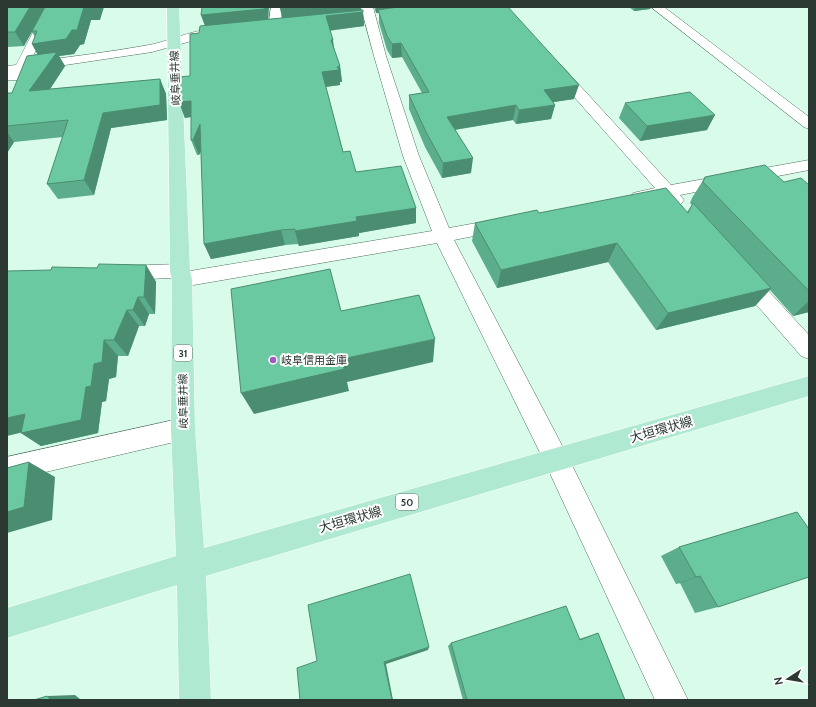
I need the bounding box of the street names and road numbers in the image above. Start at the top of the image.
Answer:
street label: 岐阜垂井線 [167,50,183,106]
road number: 31 [174,345,192,361]
street label: 岐阜垂井線 [176,373,190,429]
street label: 大垣環状線 [628,412,694,446]
road number: 50 [396,494,418,510]
street label: 大垣環状線 [317,502,383,536]

